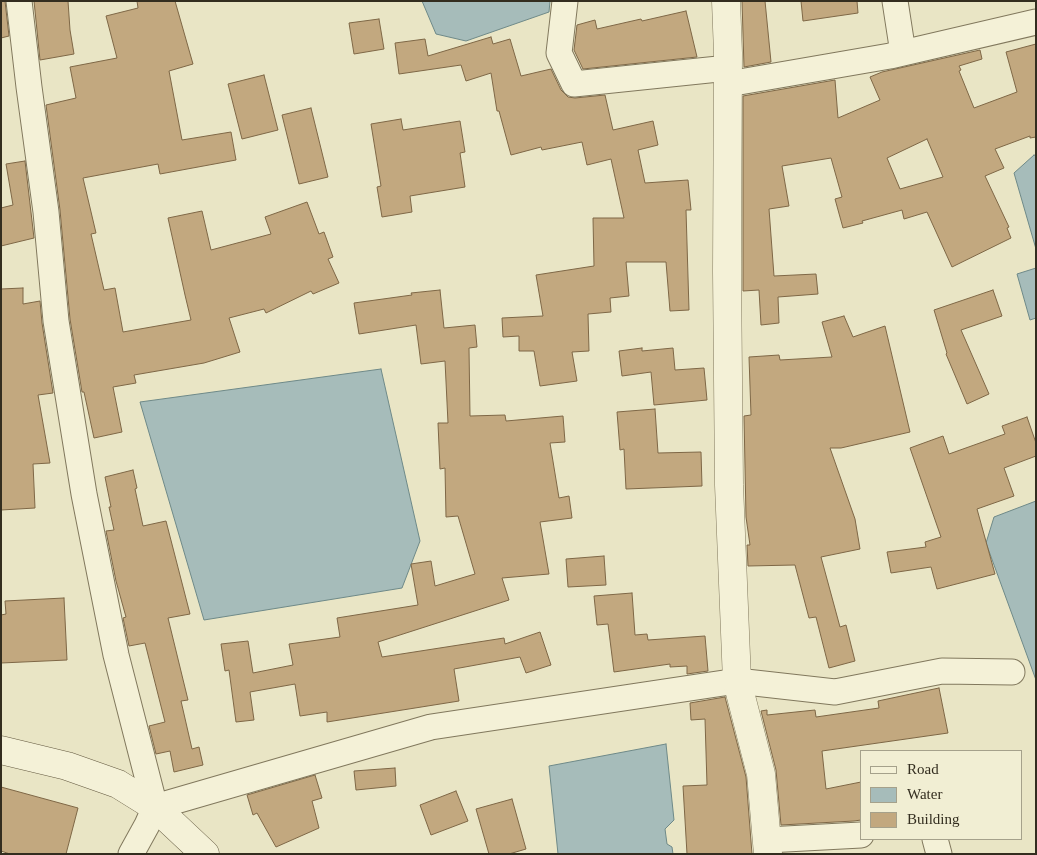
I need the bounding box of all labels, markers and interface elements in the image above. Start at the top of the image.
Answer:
legend [860,750,1022,840]
text: Road [907,761,939,777]
text: Water [907,786,942,802]
text: Building [907,811,960,827]

